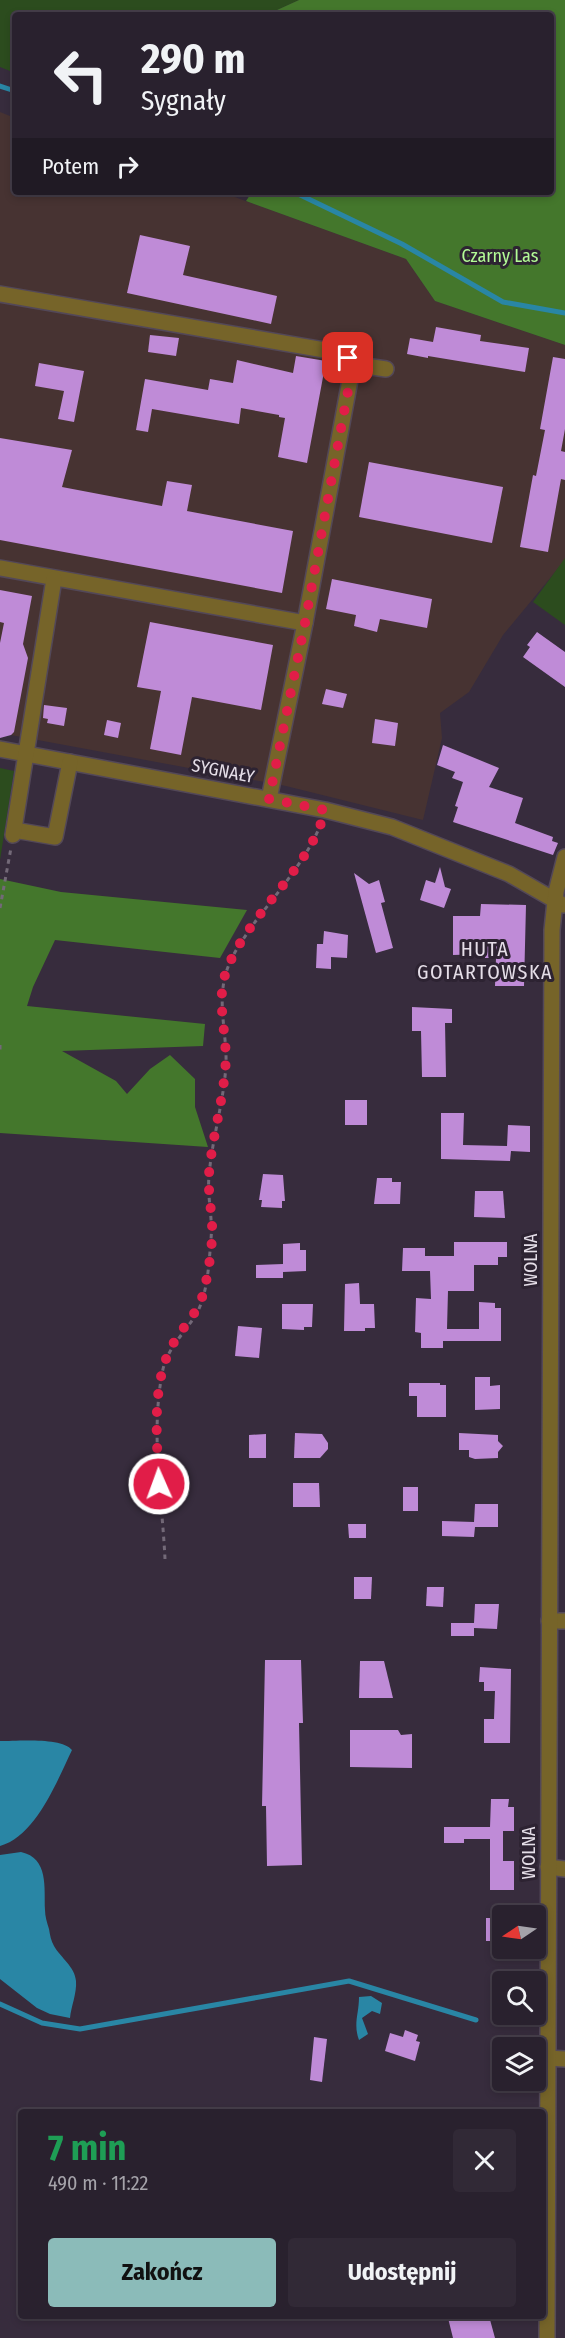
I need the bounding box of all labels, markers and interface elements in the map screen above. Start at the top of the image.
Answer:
text: 290 m [141,34,246,84]
icon: left [42,36,120,114]
text: Sygnały [141,85,226,117]
icon: right [111,150,144,183]
text: Potem [42,153,99,180]
park label: Czarny Las [462,245,539,267]
pin [322,332,373,383]
icon: arrive [331,341,364,374]
street label: SYGNAŁY [190,754,256,788]
district label: HUTA GOTARTOWSKA [417,937,553,984]
street label: WOLNA [520,1233,542,1287]
position arrow [127,1452,191,1516]
street label: WOLNA [518,1826,540,1880]
north arrow [492,1905,546,1959]
map controls [492,1905,546,2091]
button: search [492,1971,546,2025]
button: layers [492,2037,546,2091]
text: 7 min [48,2126,126,2170]
button: close [453,2129,516,2192]
text: 490 m · 11:22 [48,2171,148,2195]
button: Zakończ [48,2238,276,2307]
button: Udostępnij [288,2238,516,2307]

